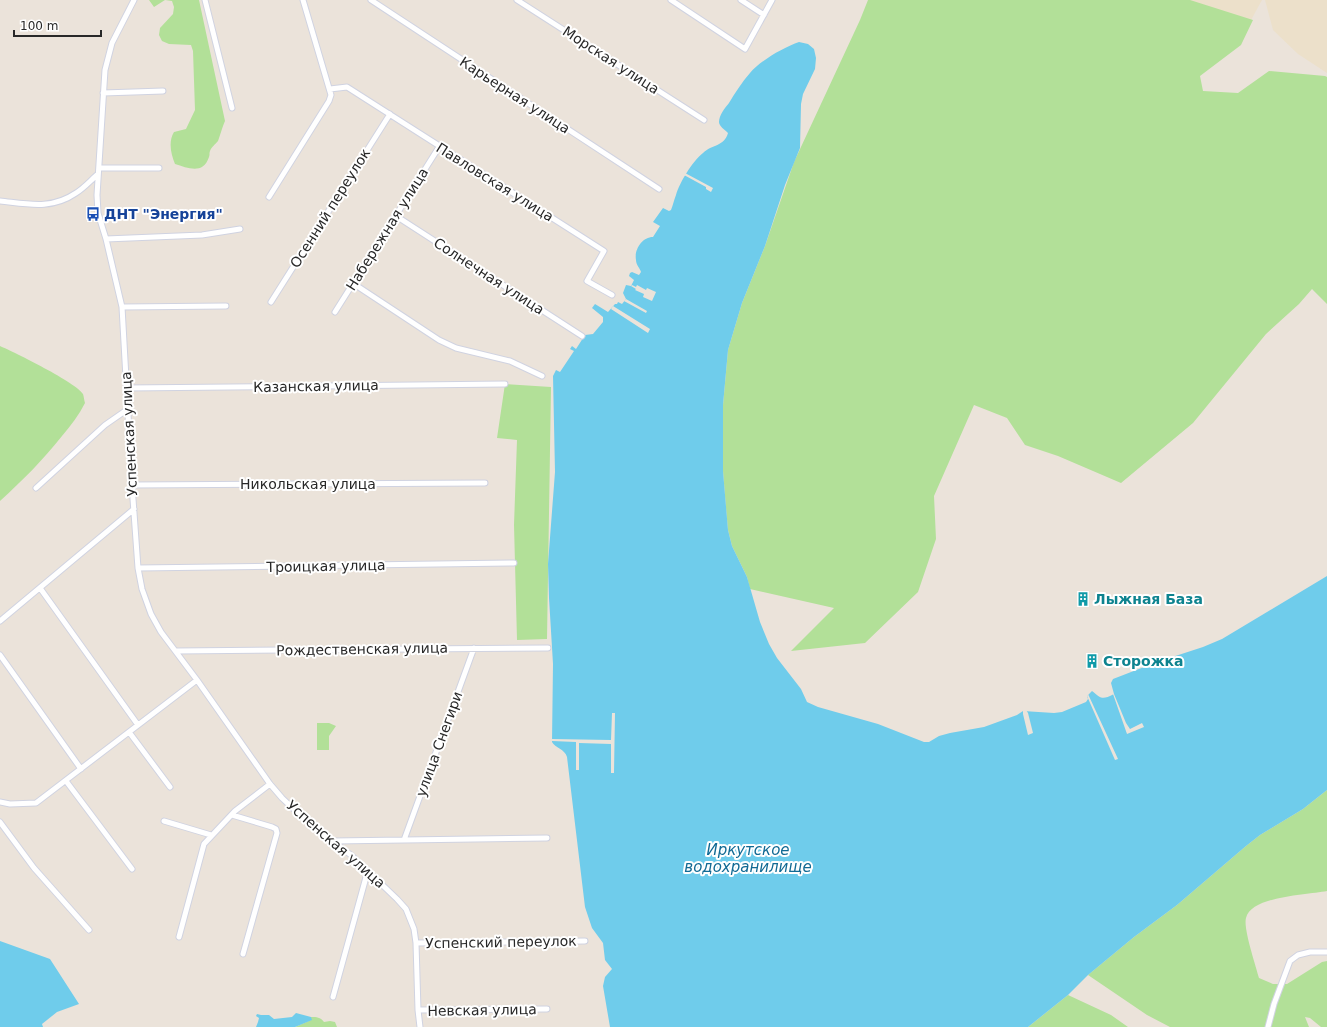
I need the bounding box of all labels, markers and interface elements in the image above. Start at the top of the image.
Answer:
scale bar [14,12,101,38]
text: 100 m [20,19,58,33]
street label: Морская улица [560,23,662,97]
street label: Карьерная улица [457,53,573,137]
street label: Павловская улица [433,139,557,225]
street label: Осенний переулок [287,145,373,271]
street label: Набережная улица [343,165,431,293]
bus stop icon: ДНТ "Энергия" [85,206,101,222]
place label: ДНТ "Энергия" [104,206,223,222]
street label: Солнечная улица [431,234,547,318]
street label: Успенская улица [118,371,140,497]
street label: Казанская улица [253,377,379,395]
street label: Никольская улица [240,476,376,492]
street label: Троицкая улица [265,557,386,575]
building icon: Лыжная База [1075,591,1091,607]
place label: Лыжная База [1094,591,1203,607]
street label: Рождественская улица [276,640,448,658]
building icon: Сторожка [1084,653,1100,669]
place label: Сторожка [1103,653,1184,669]
street label: улица Снегири [413,689,465,799]
street label: Успенская улица [284,797,388,891]
water label: Иркутское водохранилище [684,841,812,876]
street label: Успенский переулок [425,933,577,951]
street label: Невская улица [427,1001,537,1019]

